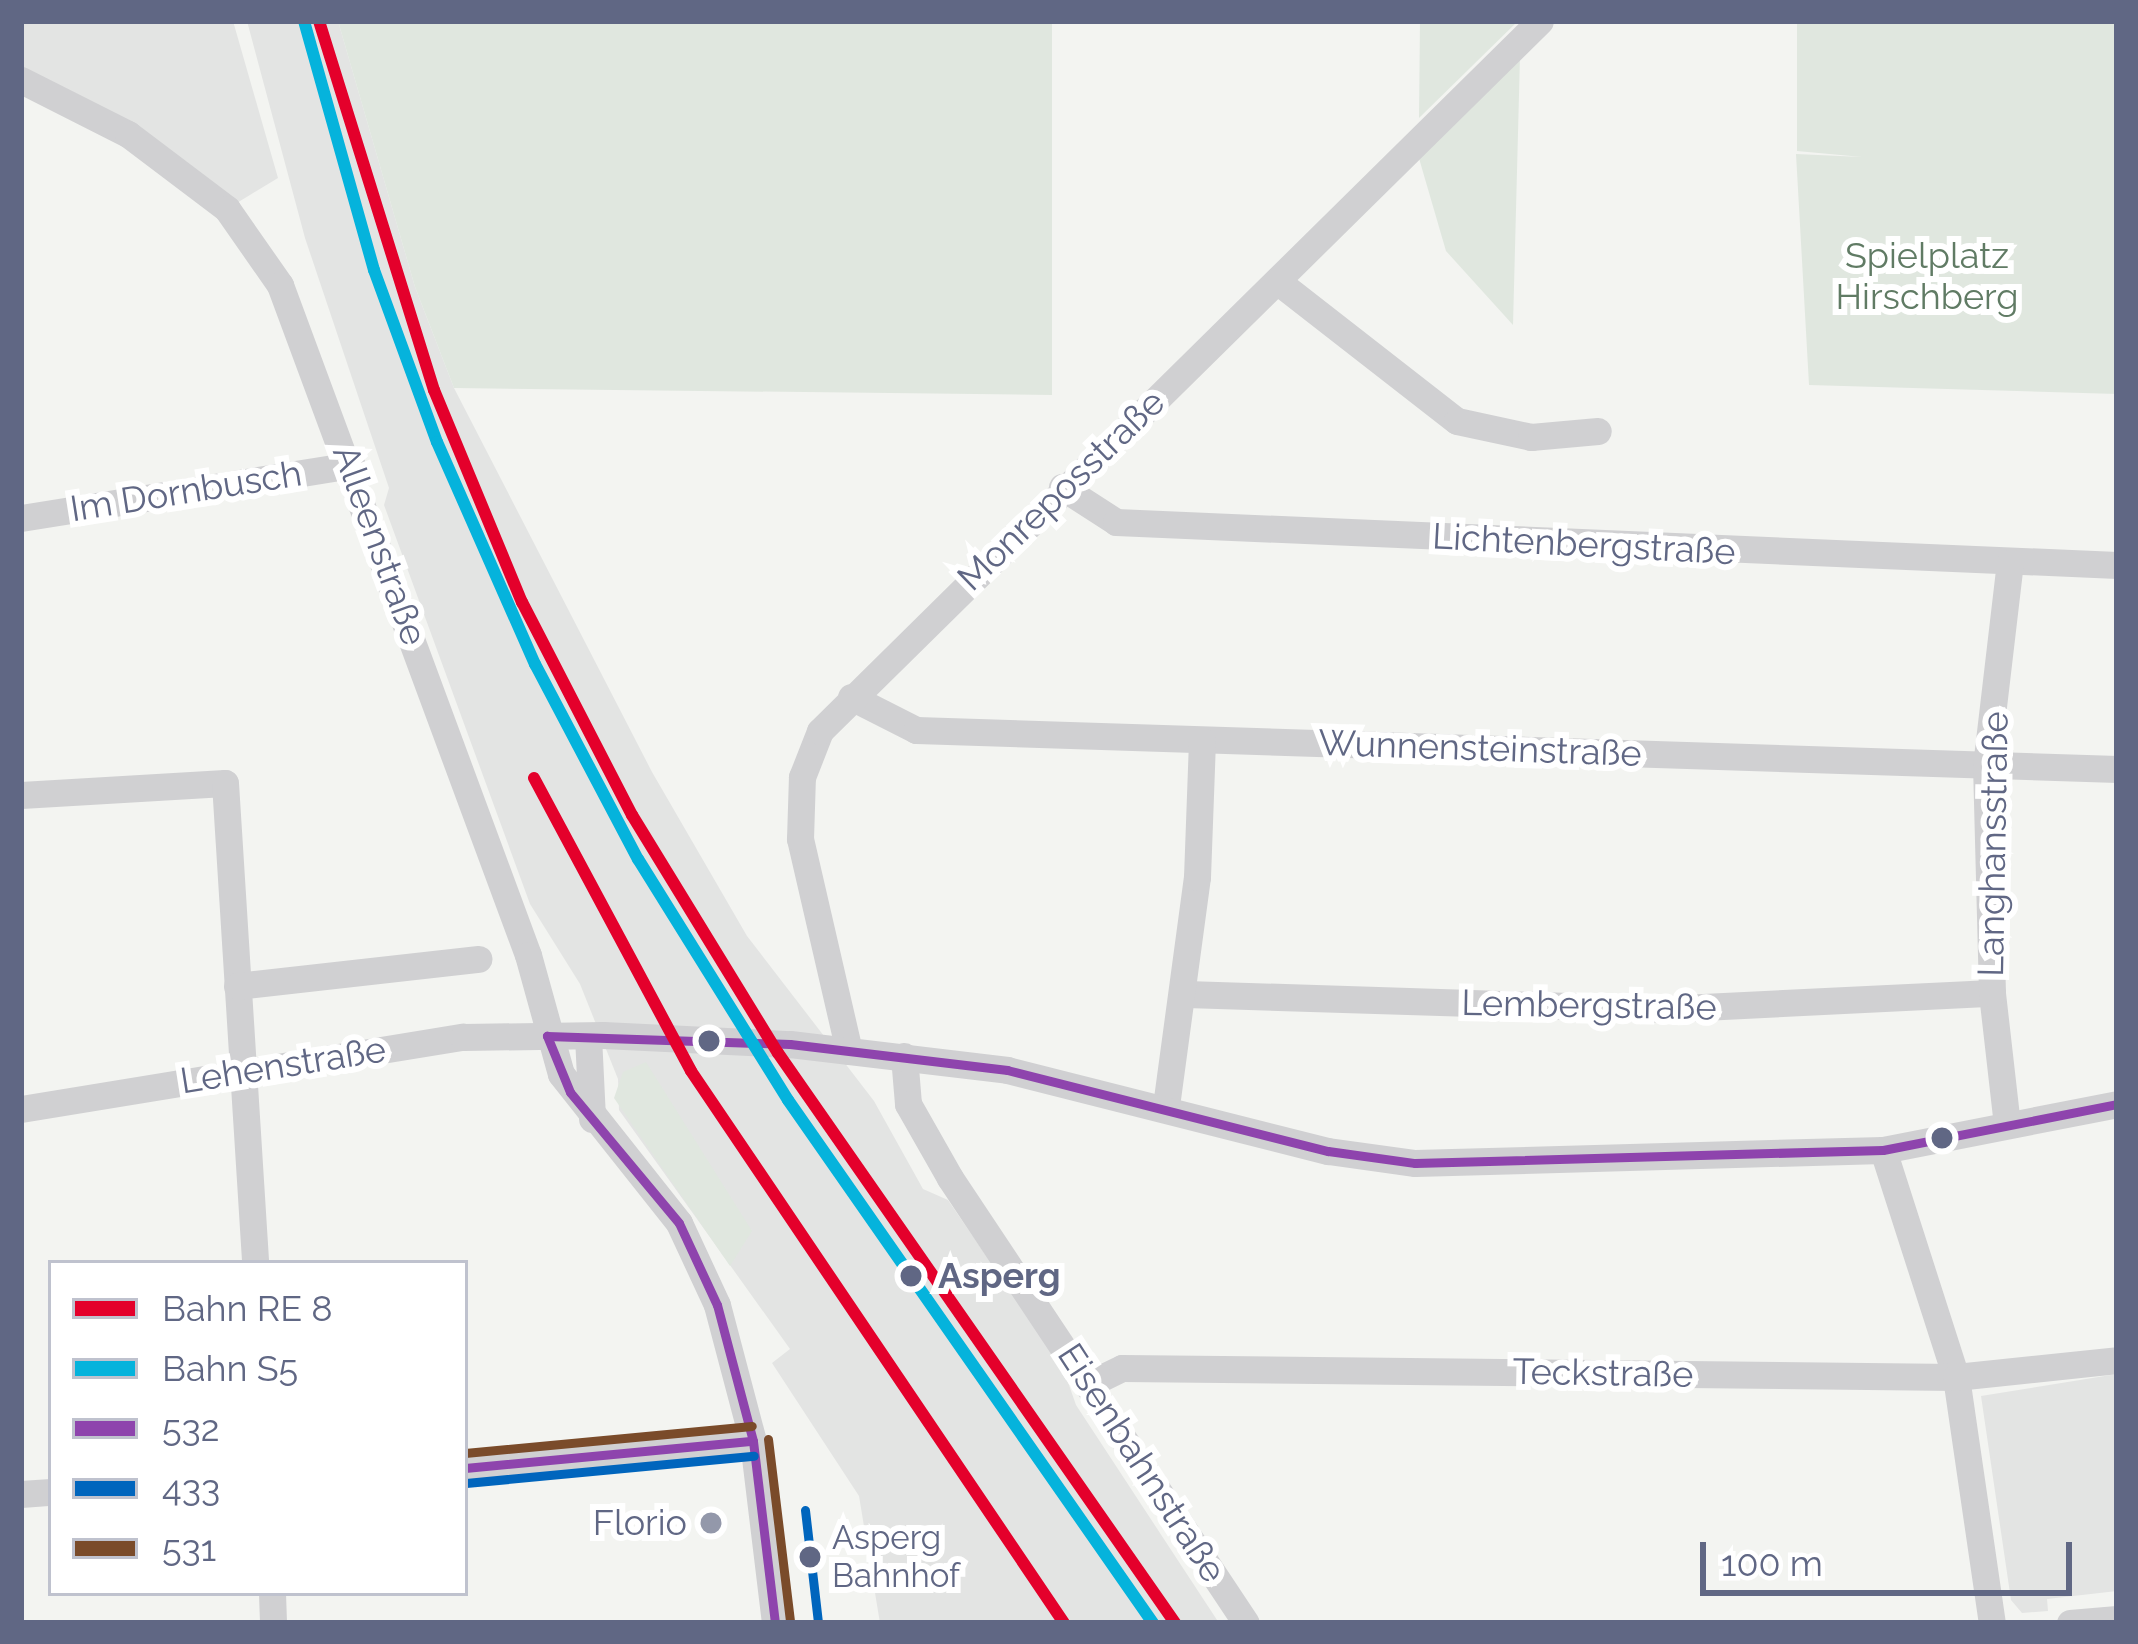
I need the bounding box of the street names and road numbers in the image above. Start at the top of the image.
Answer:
street label: Monreposstraße [949,381,1173,599]
street label: Alleenstraße [324,439,436,651]
street label: Im Dornbusch [67,451,305,531]
street label: Lichtenbergstraße [1431,514,1737,574]
street label: Langhansstraße [1969,711,2017,977]
street label: Wunnensteinstraße [1318,721,1642,775]
street label: Lembergstraße [1461,981,1717,1029]
street label: Lehenstraße [177,1027,389,1103]
street label: Eisenbahnstraße [1049,1336,1235,1590]
street label: Teckstraße [1512,1350,1694,1396]

